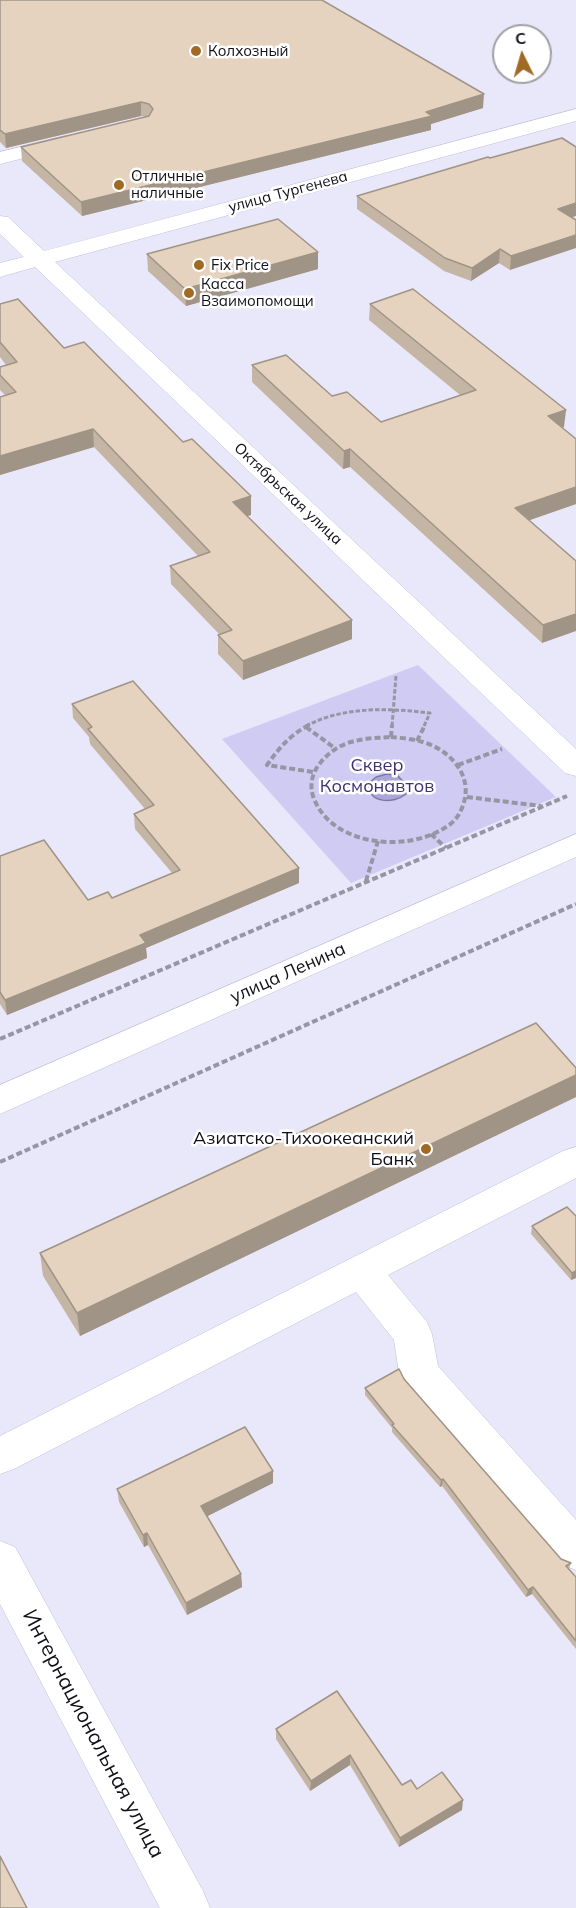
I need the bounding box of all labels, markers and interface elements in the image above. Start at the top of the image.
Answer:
north arrow [492,24,552,84]
text: С [514,28,527,49]
place label: Колхозный [208,42,289,60]
marker: Колхозный [189,44,203,58]
place label: Отличные наличные [131,167,204,202]
street label: улица Тургенева [226,167,350,217]
marker: Отличные наличные [112,178,126,192]
place label: Fix Price [211,256,269,274]
marker: Fix Price [192,258,206,272]
place label: Касса Взаимопомощи [201,275,314,310]
marker: Касса Взаимопомощи [182,286,196,300]
street label: Октябрьская улица [230,439,346,549]
park label: Сквер Космонавтов [320,755,434,798]
street label: улица Ленина [227,938,349,1008]
place label: Азиатско-Тихоокеанский Банк [193,1128,414,1170]
marker: Азиатско-Тихоокеанский Банк [419,1142,433,1156]
street label: Интернациональная улица [17,1605,169,1863]

